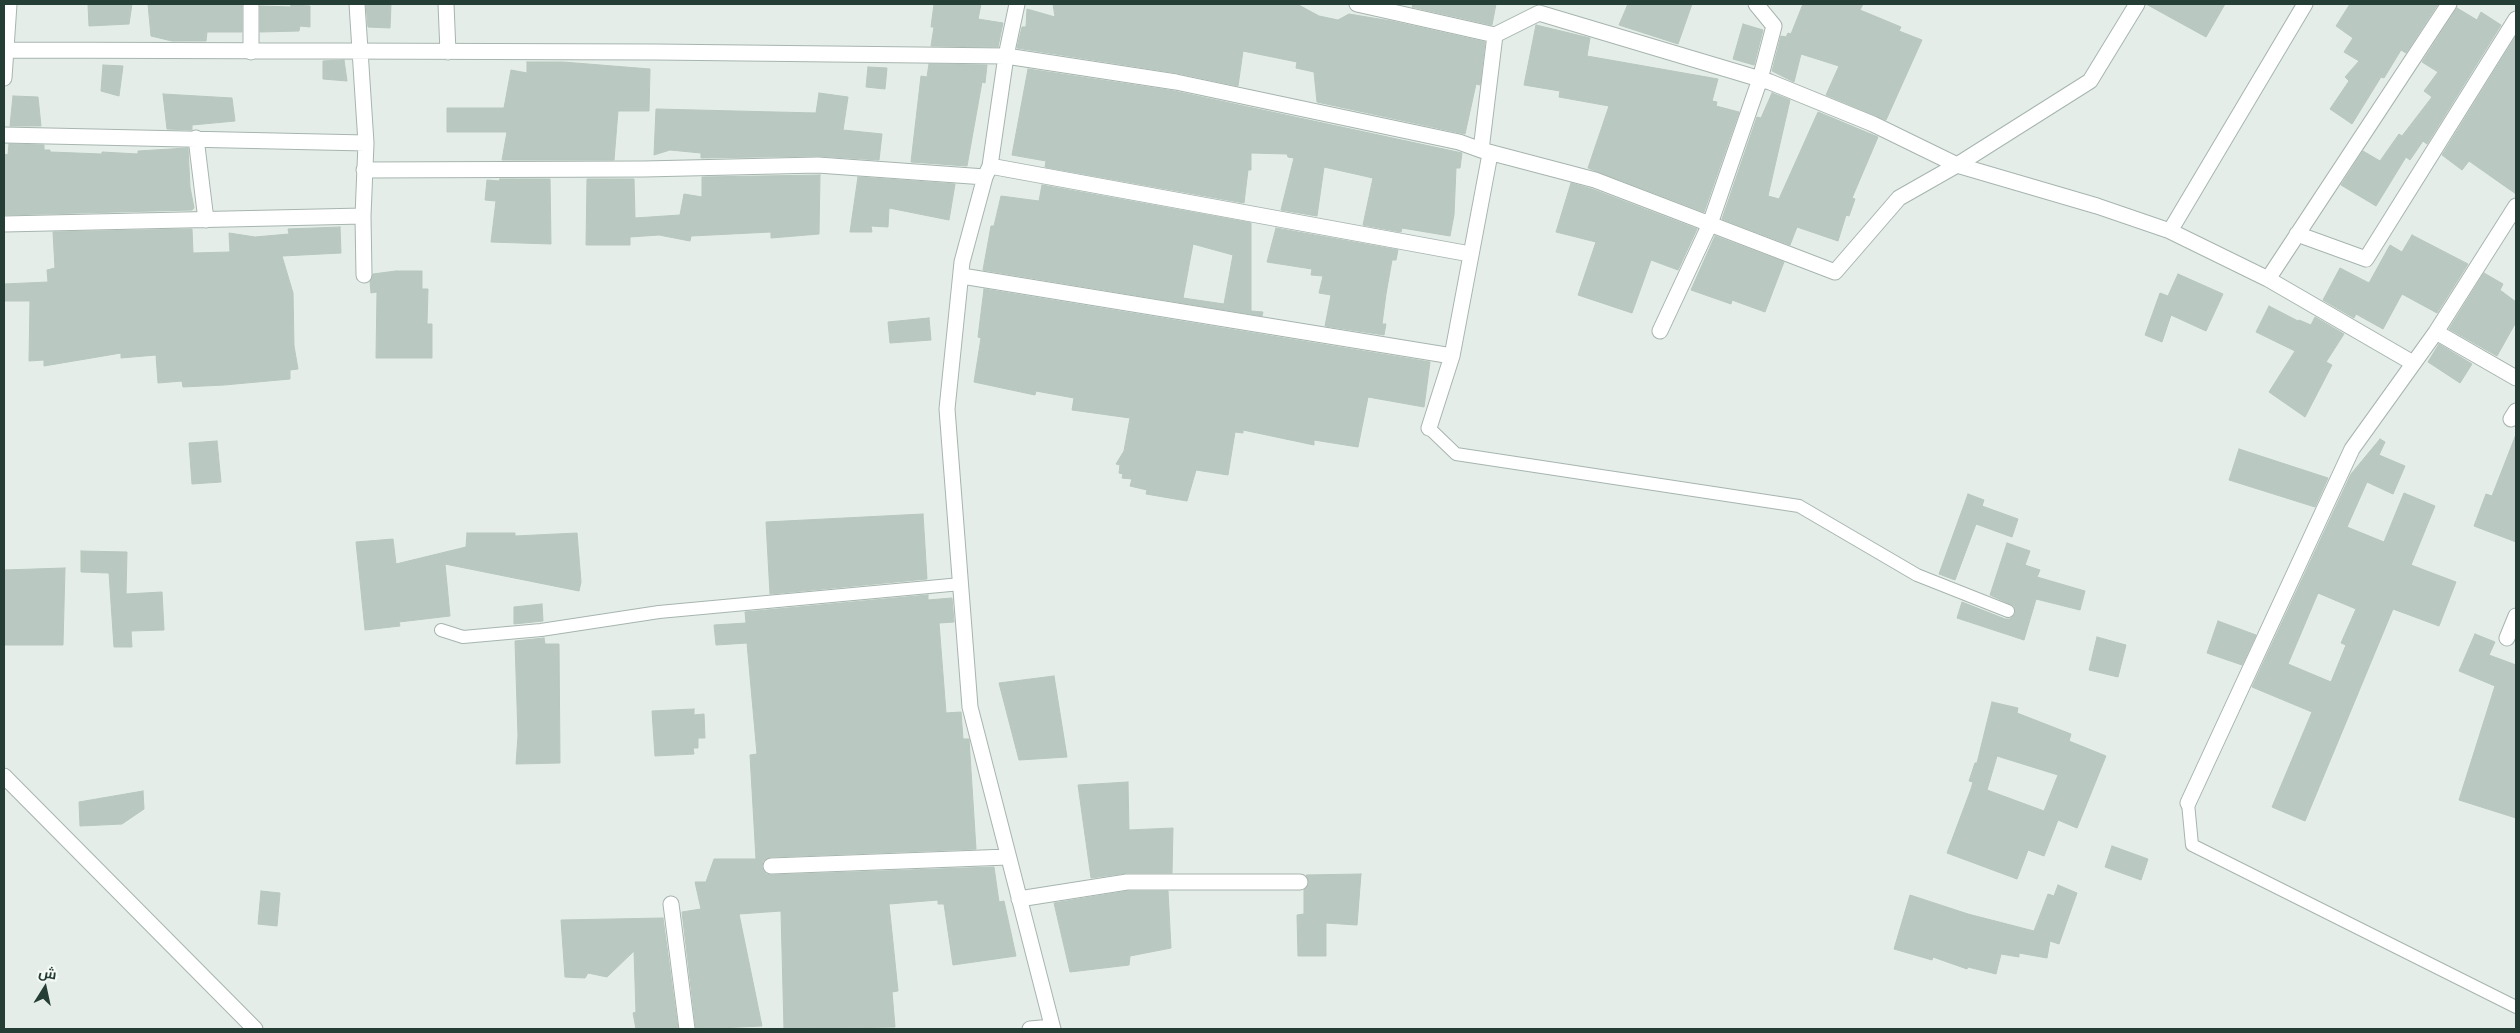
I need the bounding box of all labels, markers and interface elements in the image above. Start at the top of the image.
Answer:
north arrow [20,963,70,1013]
text: ش [37,963,58,983]

